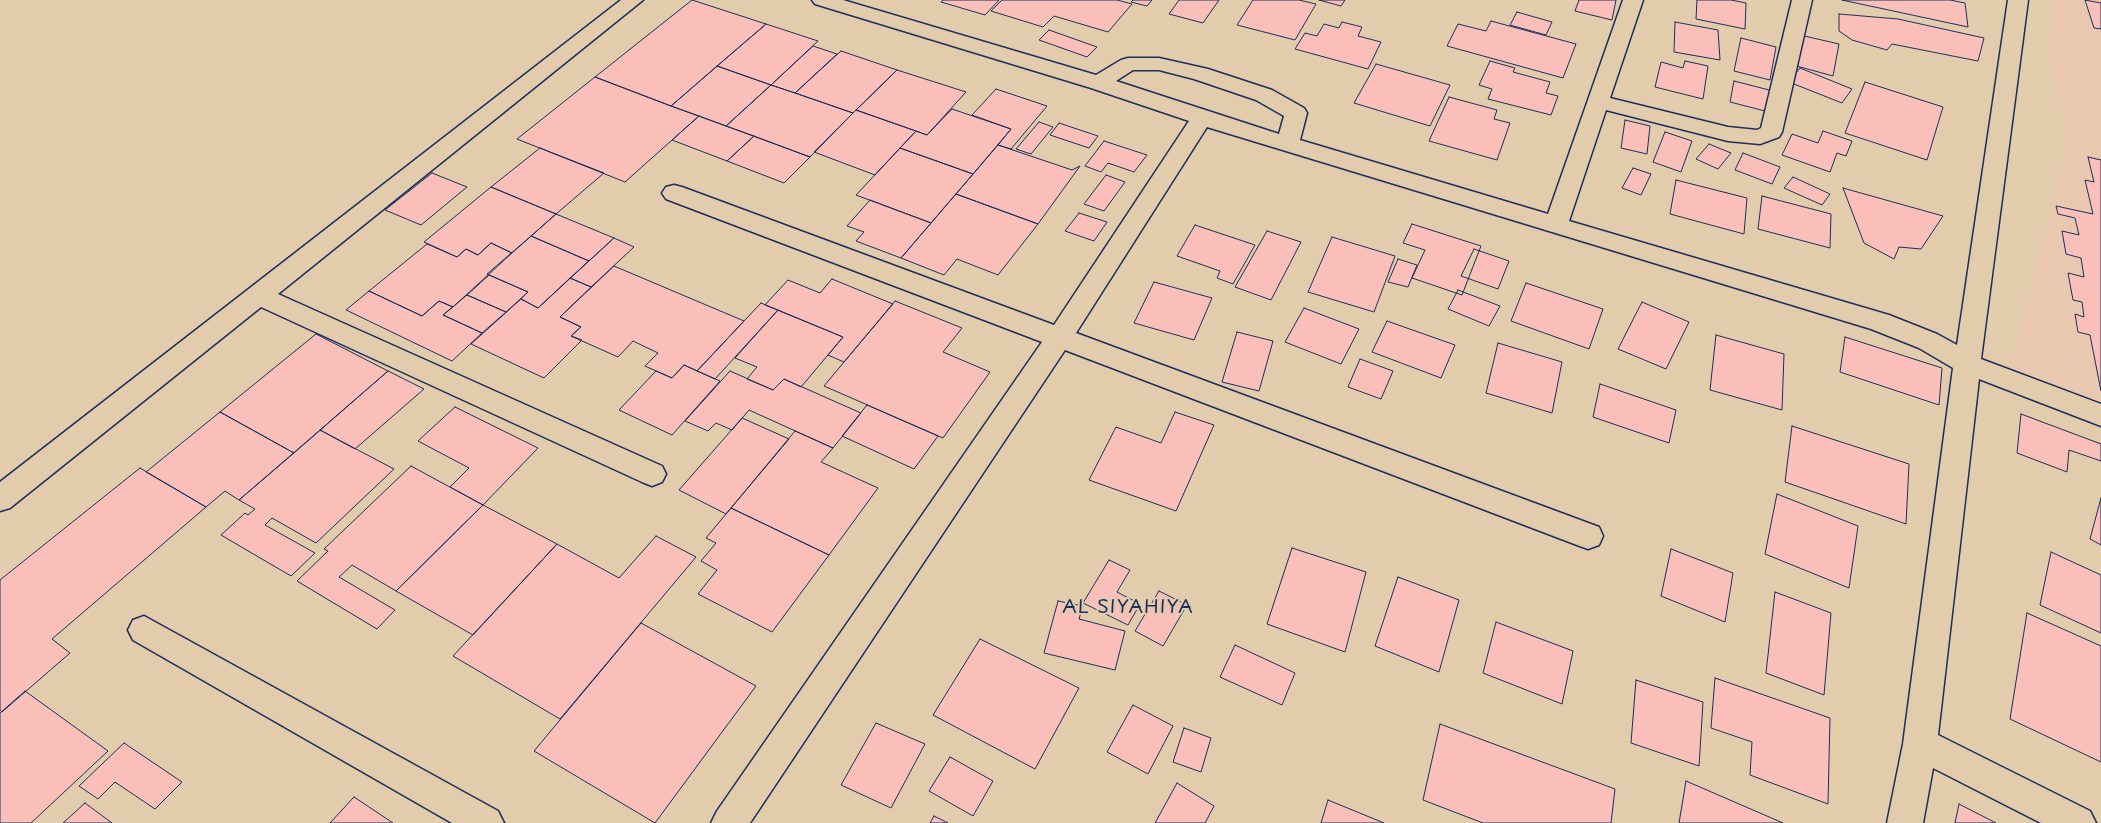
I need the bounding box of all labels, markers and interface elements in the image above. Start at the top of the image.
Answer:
district label: AL SIYAHIYA [1061,597,1195,619]

